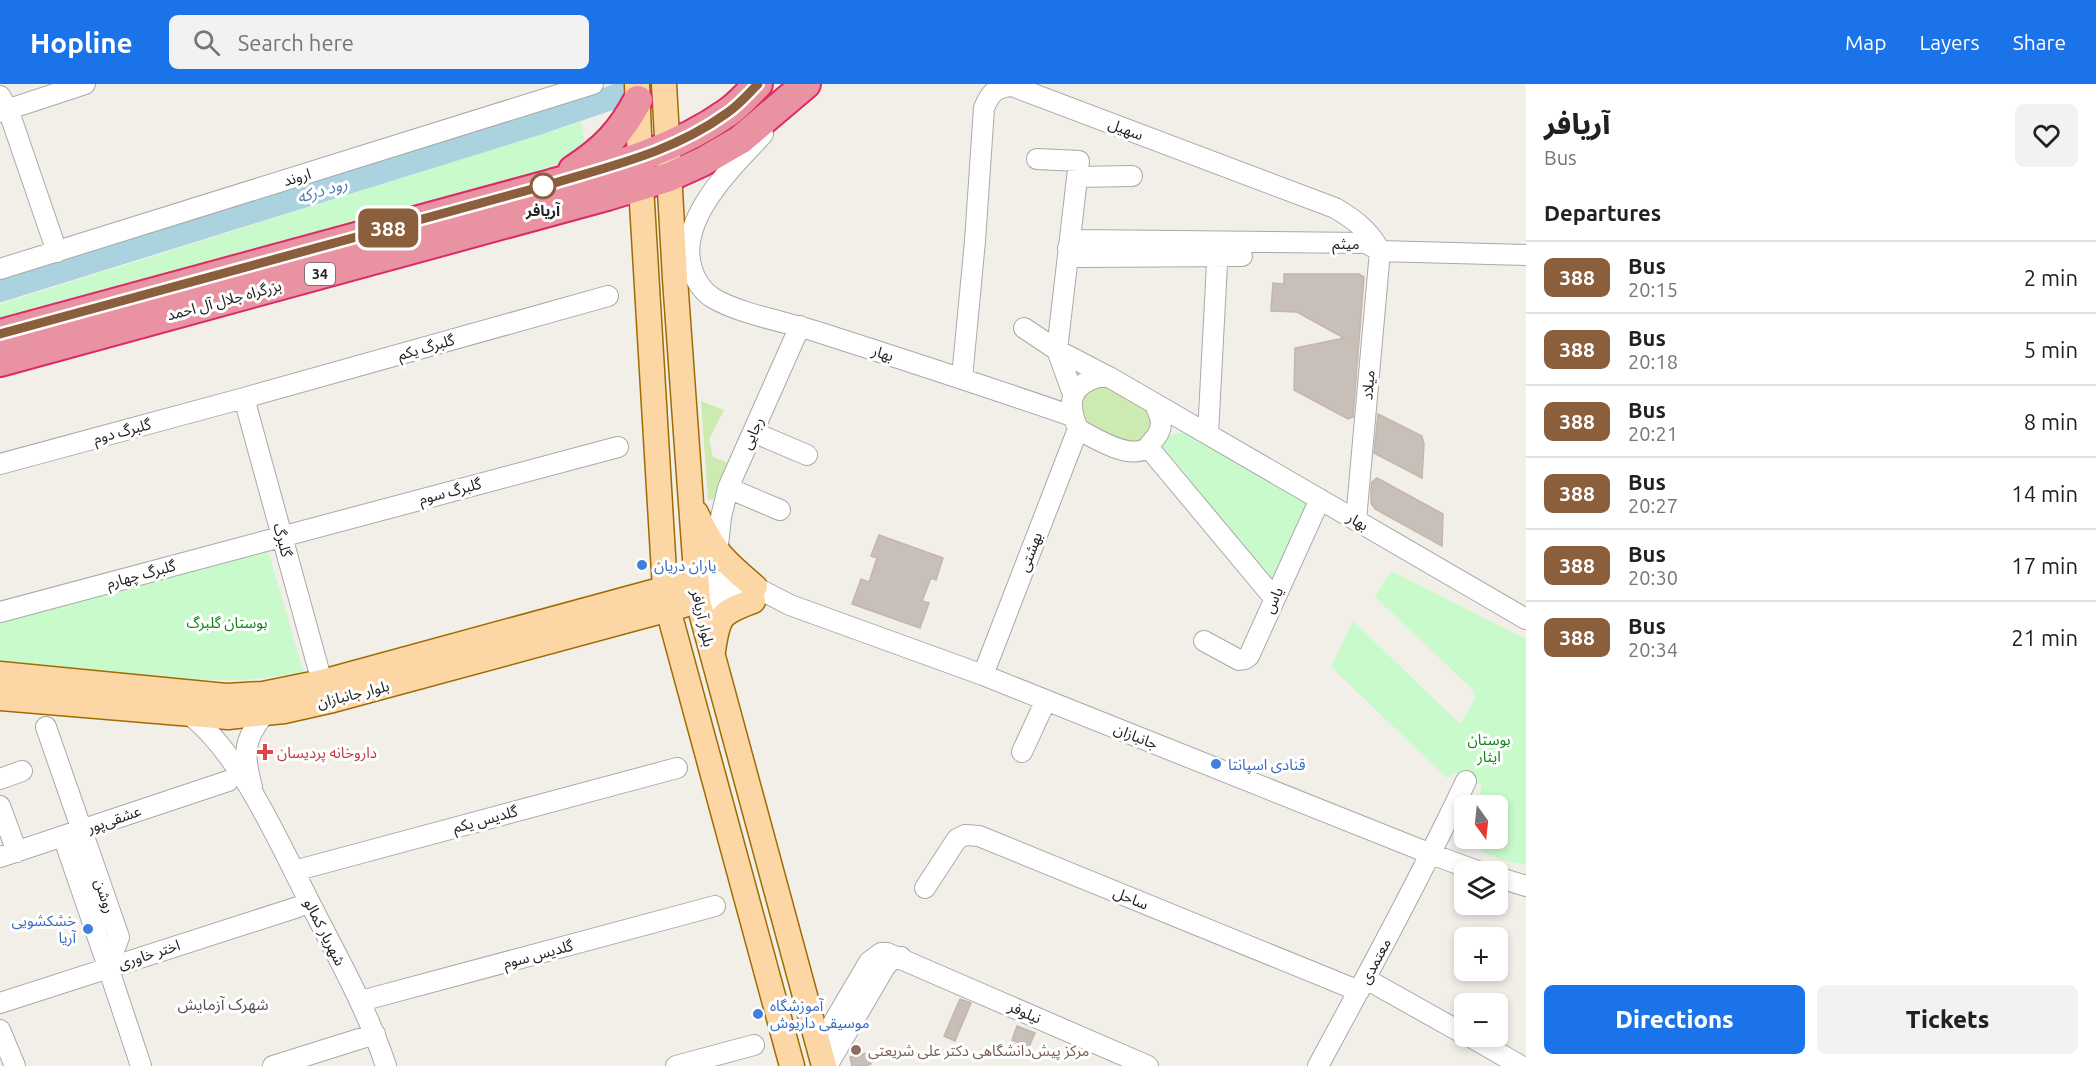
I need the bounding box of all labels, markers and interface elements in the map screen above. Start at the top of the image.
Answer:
search box [169,15,589,69]
icon: search [190,26,223,59]
text: Hopline [30,27,133,58]
text: Search here [238,30,354,55]
text: Map [1845,30,1886,54]
text: Layers [1919,30,1980,54]
text: Share [2013,30,2066,54]
button: heart [2015,104,2078,167]
text: آریافر [1544,108,1610,139]
street label: سهیل [1106,115,1146,144]
text: Bus [1544,146,1577,169]
street label: اروند [281,165,313,190]
marker: آریافر [530,173,556,199]
water label: رود درکه [295,174,350,207]
text: Departures [1544,200,1661,225]
place label: آریافر [525,202,561,220]
line badge: 388 [354,208,422,248]
text: 388 [370,216,406,240]
street label: میثم [1332,235,1360,255]
text: Bus [1628,253,1666,278]
road number: 34 [305,263,335,285]
text: 388 [1559,265,1595,289]
text: 2 min [2024,265,2078,290]
street label: بزرگراه جلال آل احمد [165,277,283,324]
text: 20:15 [1628,278,1678,301]
text: Bus [1628,325,1666,350]
street label: گلبرگ یکم [396,331,458,366]
text: 388 [1559,337,1595,361]
text: 5 min [2024,337,2078,362]
street label: بهار [869,341,896,365]
text: 20:18 [1628,350,1678,373]
street label: میلاد [1358,370,1378,401]
text: Bus [1628,397,1666,422]
text: 388 [1559,409,1595,433]
text: 8 min [2024,409,2078,434]
street label: رجایی [737,414,768,452]
street label: گلبرگ دوم [91,415,154,450]
text: 20:21 [1628,422,1678,445]
text: Bus [1628,469,1666,494]
street label: گلبرگ سوم [417,474,485,510]
text: 388 [1559,481,1595,505]
text: 14 min [2011,481,2078,506]
text: 20:27 [1628,494,1678,517]
street label: بهار [1343,508,1372,535]
street label: گلبرگ [269,521,296,560]
street label: بهشتی [1015,530,1046,575]
text: Bus [1628,541,1666,566]
text: 388 [1559,553,1595,577]
text: 17 min [2011,553,2078,578]
street label: گلبرگ چهارم [105,556,179,594]
place label: یاران دریان [654,557,717,575]
marker: یاران دریان [635,558,649,572]
text: 20:30 [1628,566,1678,589]
street label: یاس [1260,584,1287,616]
street label: بلوار آریافر [687,587,718,648]
text: Bus [1628,613,1666,638]
park label: بوستان گلبرگ [187,614,267,632]
text: 388 [1559,625,1595,649]
text: 21 min [2011,625,2078,650]
text: 20:34 [1628,638,1678,661]
street label: بلوار جانبازان [315,677,391,712]
street label: جانبازان [1111,720,1161,753]
park label: بوستان ایثار [1467,731,1511,766]
place label: داروخانه پردیسان [277,744,377,763]
marker: داروخانه پردیسان [258,745,272,759]
place label: قنادی اسپانتا [1228,756,1306,775]
marker: قنادی اسپانتا [1209,757,1223,771]
north arrow [1454,795,1508,849]
map controls [1454,795,1508,1047]
street label: عشقی‌پور [84,802,144,838]
street label: گلدیس یکم [451,802,521,839]
button: layers [1454,861,1508,915]
street label: روشن [91,877,118,916]
street label: ساحل [1111,883,1151,914]
street label: شهریار کمالو [300,896,349,969]
place label: خشکشویی آریا [11,912,77,947]
marker: خشکشویی آریا [81,922,95,936]
button: + [1454,927,1508,981]
street label: معتمدی [1356,935,1395,987]
street label: اختر خاوری [116,936,182,973]
street label: گلدیس سوم [501,936,576,974]
button: Directions [1544,985,1805,1054]
button: Tickets [1817,985,2078,1054]
button: − [1454,993,1508,1047]
district label: شهرک آزمایش [177,995,269,1014]
place label: آموزشگاه موسیقی داریوش [770,997,870,1032]
street label: نیلوفر [1005,997,1044,1028]
marker: آموزشگاه موسیقی داریوش [751,1007,765,1021]
place label: مرکز پیش‌دانشگاهی دکتر علی شریعتی [868,1042,1089,1061]
marker: مرکز پیش‌دانشگاهی دکتر علی شریعتی [849,1043,863,1057]

